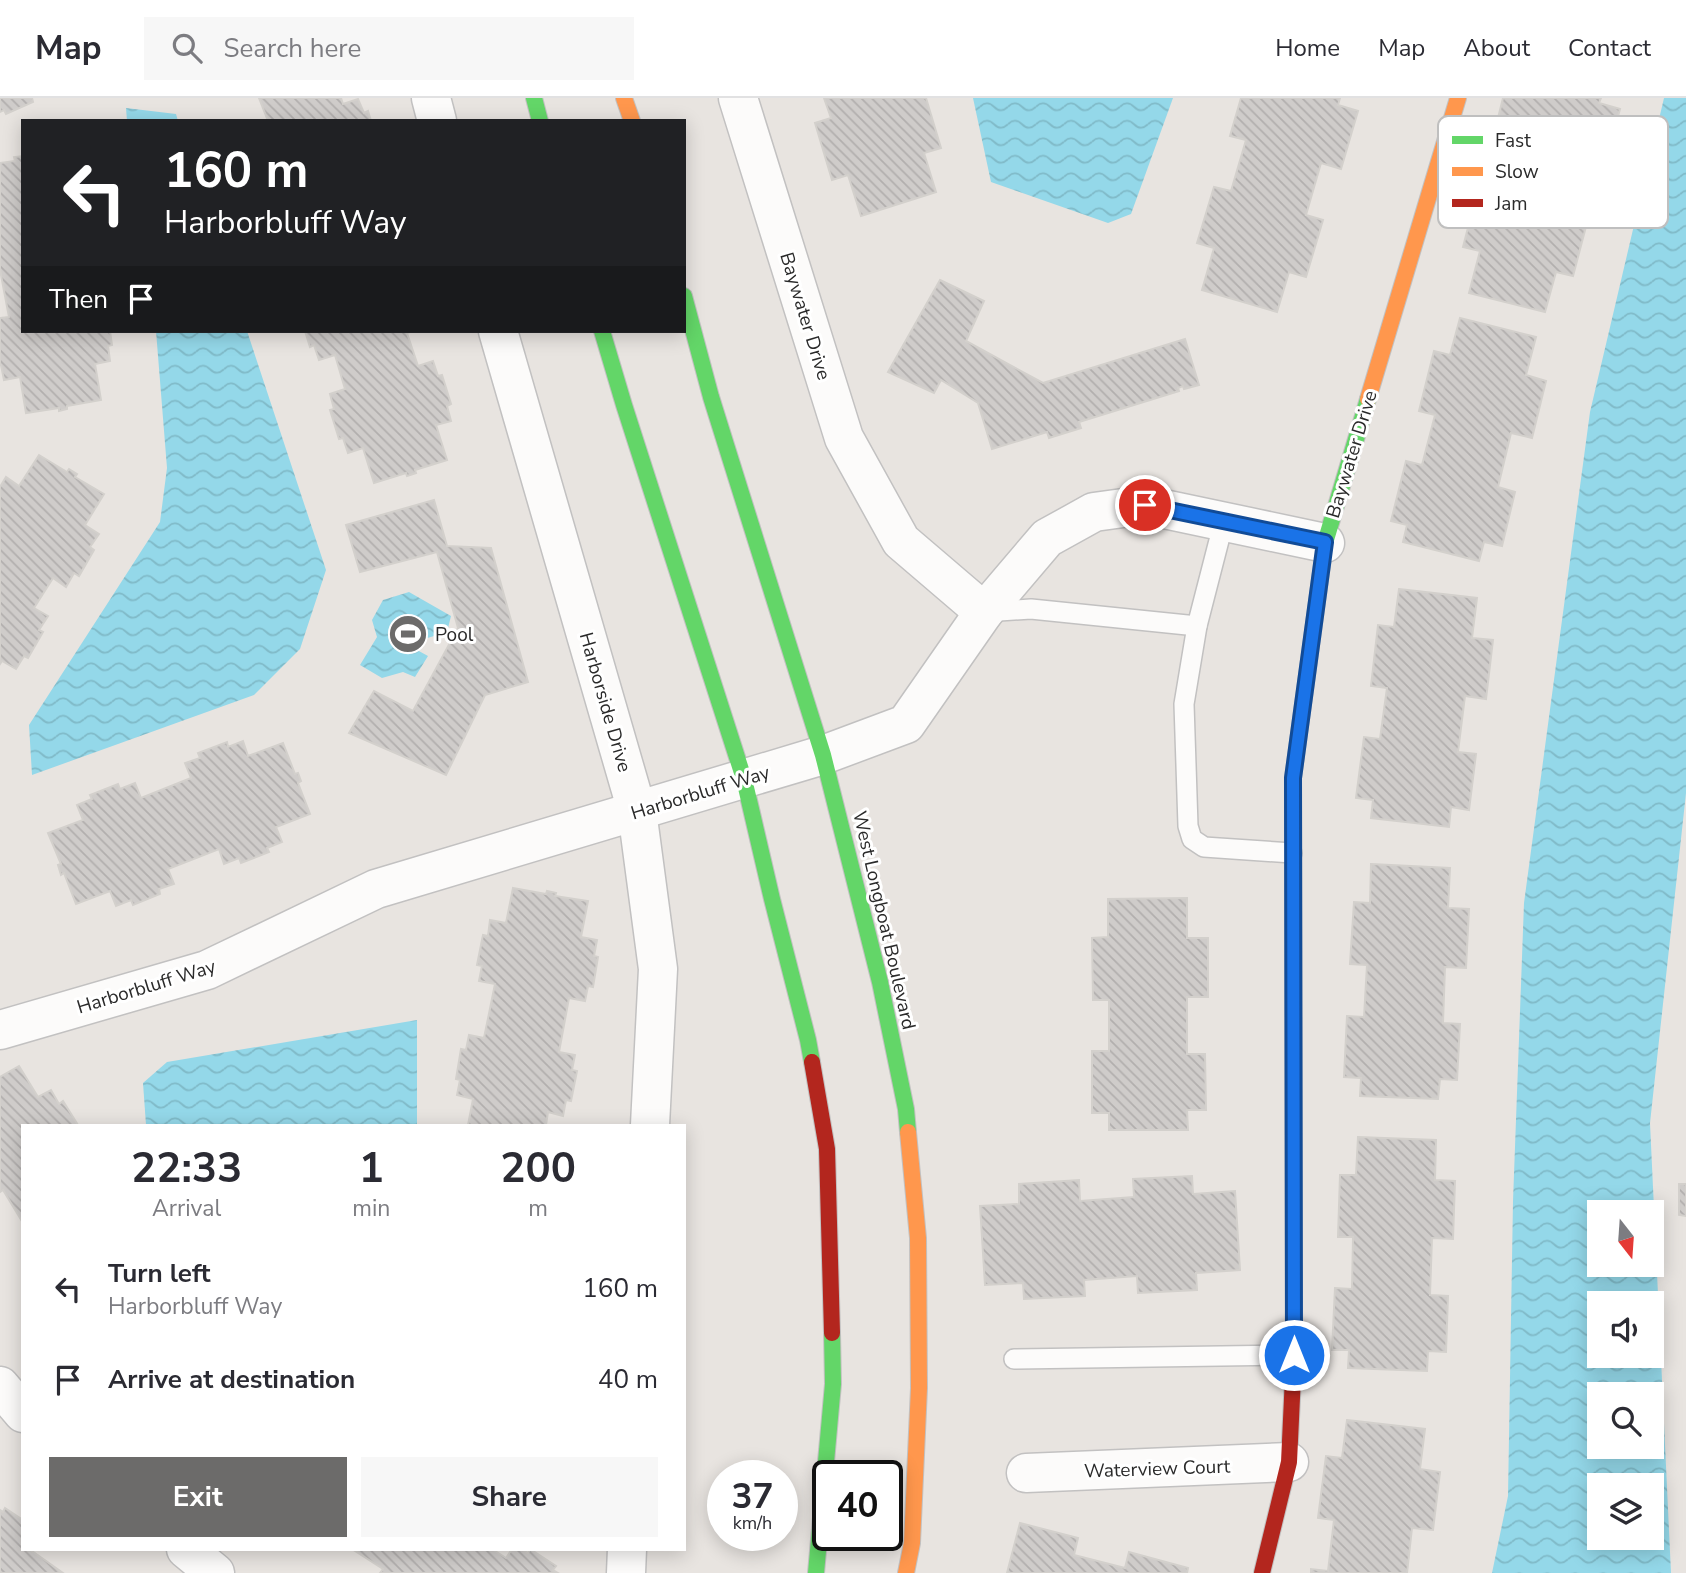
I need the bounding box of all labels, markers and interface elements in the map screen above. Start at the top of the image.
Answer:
search box [144,17,634,80]
text: Map [35,26,102,71]
icon: search [168,29,206,67]
text: Search here [224,31,361,66]
text: Home [1275,32,1340,64]
text: Map [1378,32,1425,64]
text: About [1463,32,1530,64]
text: Contact [1568,32,1651,64]
legend [1438,116,1668,228]
text: Fast [1495,128,1531,154]
text: 160 m [164,137,308,204]
icon: left [49,147,140,238]
text: Slow [1495,159,1539,185]
text: Jam [1494,191,1528,217]
text: Harborbluff Way [164,201,406,244]
street label: Baywater Drive [773,249,837,383]
icon: arrive [122,280,160,318]
text: Then [49,282,108,317]
street label: Baywater Drive [1320,387,1384,521]
pin [1115,475,1175,535]
icon: arrive [1126,486,1164,524]
sports icon: Pool [387,613,429,655]
place label: Pool [435,622,474,648]
street label: Harborside Drive [573,629,637,775]
street label: Harborbluff Way [628,759,773,826]
street label: West Longboat Boulevard [846,808,922,1032]
street label: Harborbluff Way [74,953,219,1020]
text: 22:33 [131,1140,242,1197]
text: 1 [359,1140,384,1197]
text: 200 [500,1140,576,1197]
text: Arrival [152,1193,221,1224]
text: min [352,1193,390,1224]
text: m [528,1193,548,1224]
north arrow [1587,1200,1664,1278]
map controls [1587,1200,1664,1550]
text: Turn left [108,1256,211,1291]
icon: left [49,1270,87,1308]
text: 160 m [582,1271,658,1306]
text: Harborbluff Way [108,1291,282,1322]
button: sound [1587,1291,1664,1368]
position arrow [1257,1318,1331,1392]
icon: arrive [49,1361,87,1399]
text: Arrive at destination [108,1362,355,1397]
text: 40 m [598,1362,658,1397]
button: search [1587,1382,1664,1459]
street label: Waterview Court [1083,1453,1231,1485]
button: Exit [49,1457,347,1537]
button: Share [361,1457,658,1537]
speed limit sign: 40 [812,1460,903,1551]
text: 37 [731,1473,774,1520]
button: layers [1587,1473,1664,1550]
text: km/h [733,1511,772,1535]

